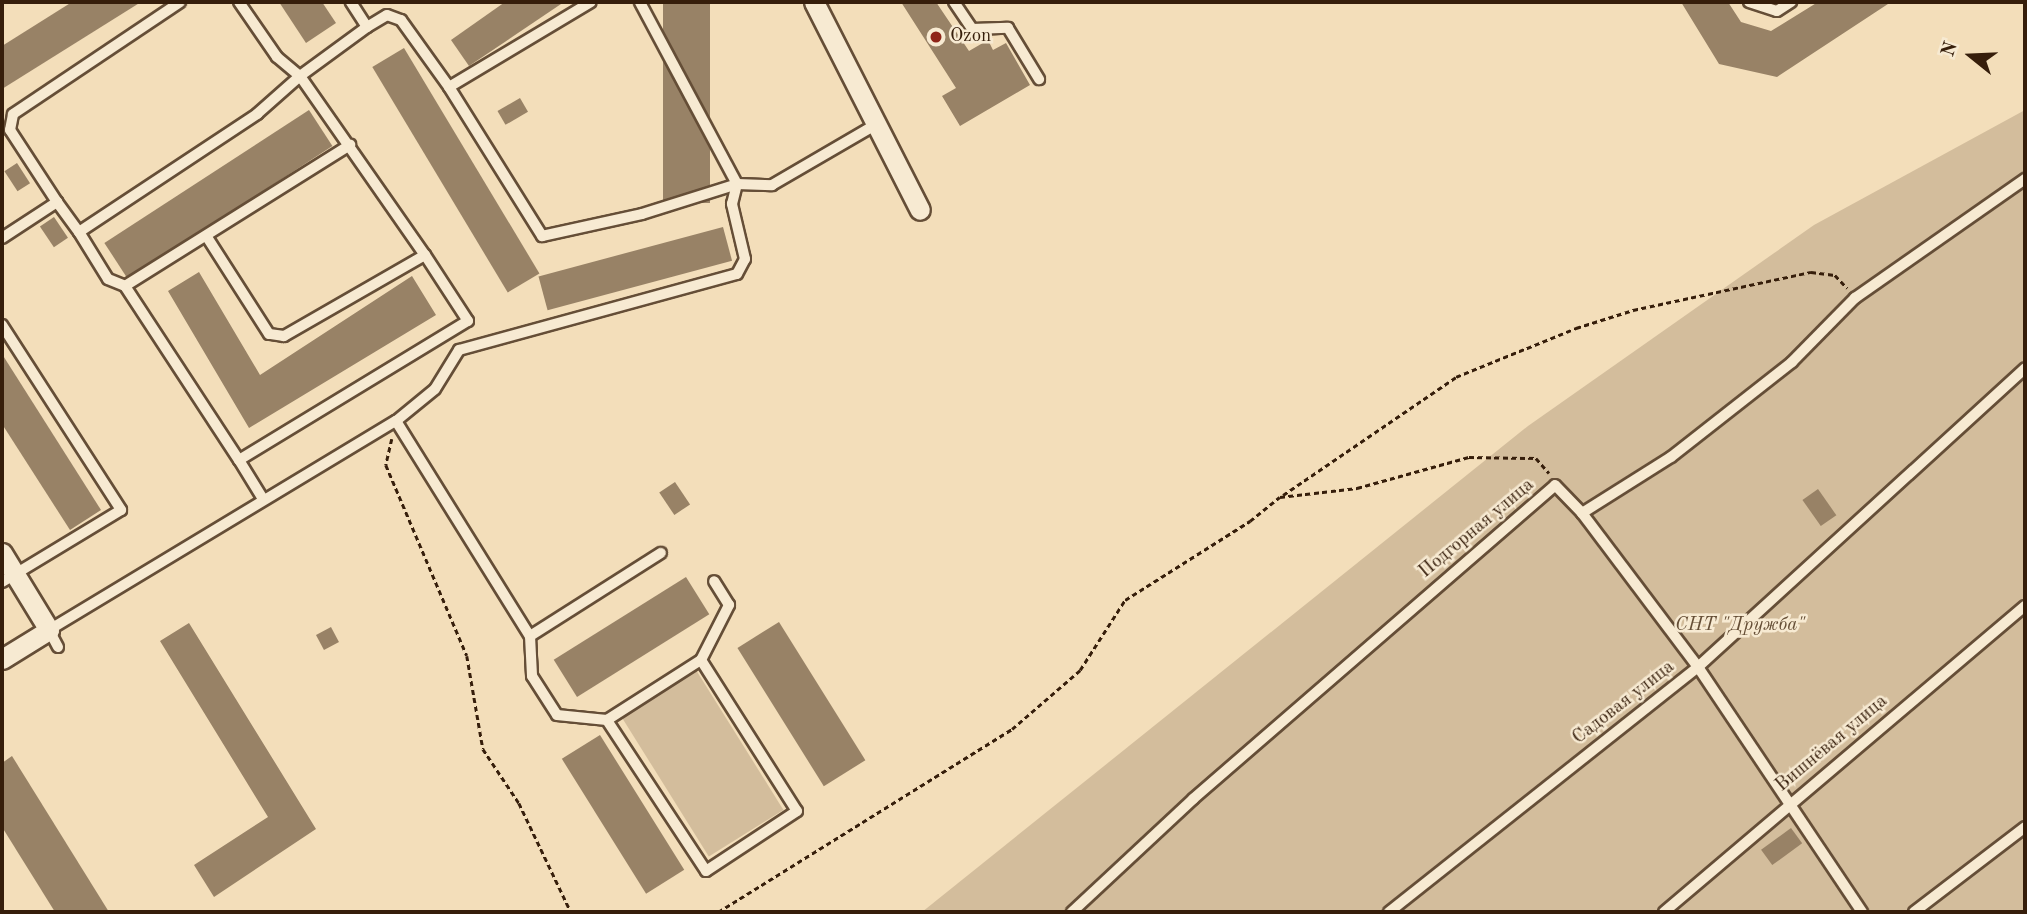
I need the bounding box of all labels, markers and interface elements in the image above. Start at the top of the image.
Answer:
north arrow [1936,21,2006,91]
place label: Ozon [950,26,991,48]
marker: Ozon [928,29,944,45]
text: N [1939,40,1962,59]
street label: Подгорная улица [1415,474,1539,584]
park label: СНТ "Дружба" [1675,615,1805,637]
street label: Садовая улица [1568,656,1680,750]
street label: Вишнёвая улица [1771,691,1893,797]

